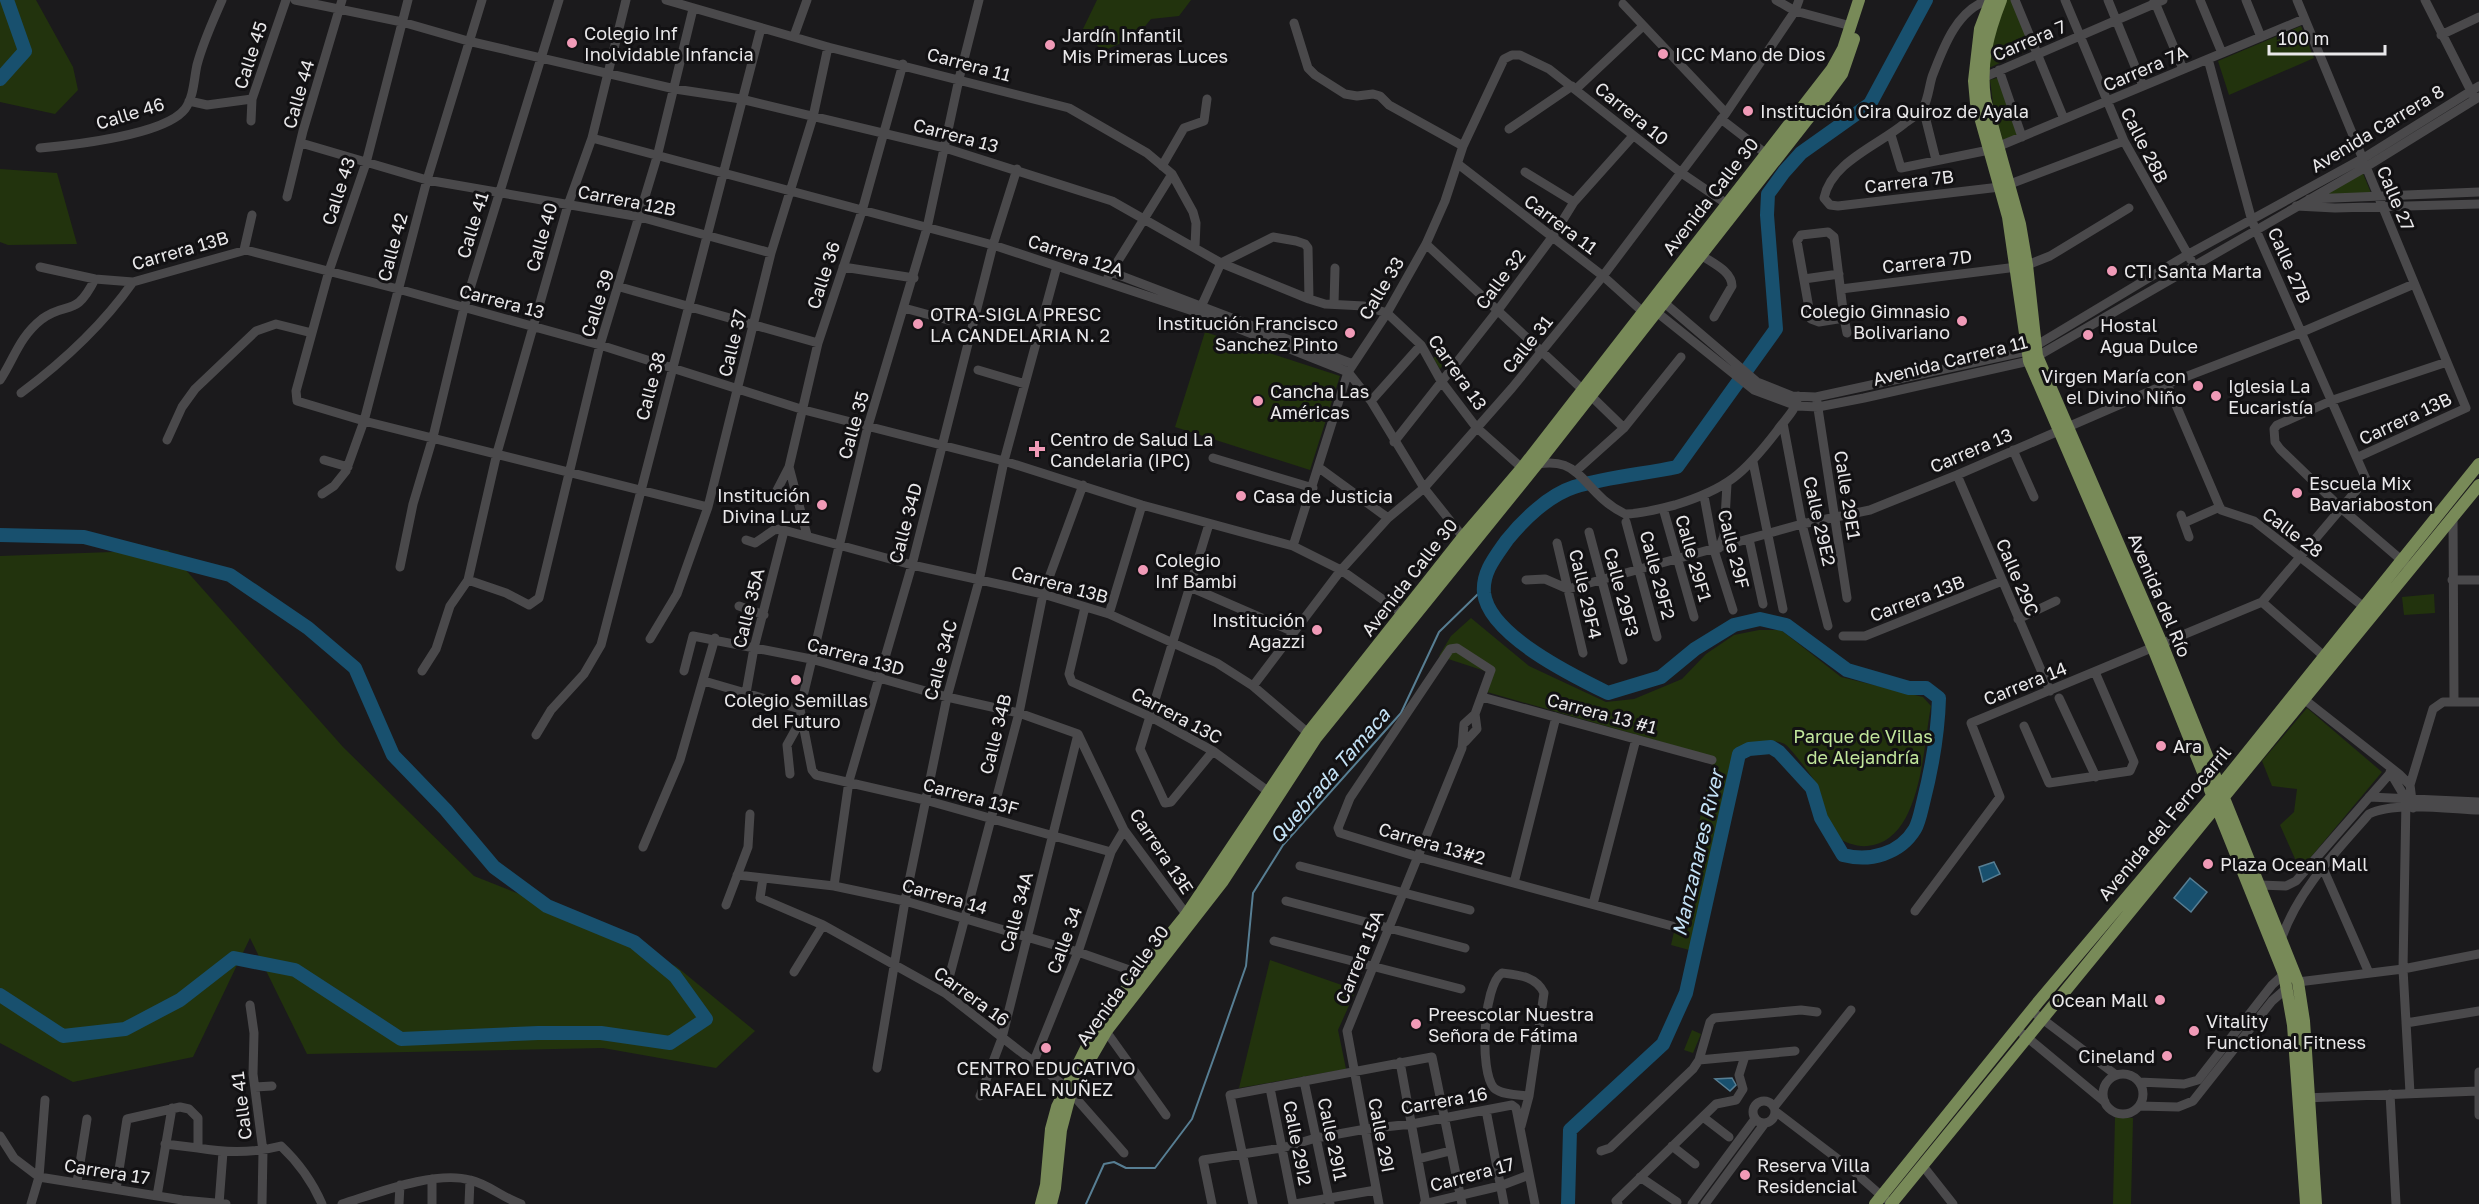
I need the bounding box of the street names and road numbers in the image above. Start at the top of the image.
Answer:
street label: Carrera 7 [1989,15,2069,65]
street label: Calle 45 [229,18,271,92]
street label: Carrera 7A [2099,40,2191,96]
street label: Carrera 11 [925,42,1013,86]
street label: Calle 44 [278,57,318,131]
street label: Carrera 10 [1591,77,1673,149]
street label: Avenida Carrera 8 [2306,79,2448,177]
street label: Calle 46 [93,92,167,134]
street label: Calle 28B [2117,103,2173,187]
street label: Carrera 13 [911,113,1001,157]
street label: Avenida Calle 30 [1657,133,1763,259]
street label: Calle 43 [317,154,359,228]
street label: Calle 27 [2372,162,2420,234]
street label: Carrera 7B [1863,165,1955,197]
street label: Carrera 12B [576,180,678,220]
street label: Calle 41 [451,189,493,261]
street label: Carrera 11 [1520,189,1602,259]
street label: Calle 40 [521,200,561,274]
street label: Calle 42 [372,210,412,284]
street label: Calle 27B [2264,224,2316,306]
street label: Carrera 13B [129,226,231,274]
street label: Carrera 12A [1025,229,1127,281]
street label: Calle 36 [802,238,844,312]
street label: Calle 32 [1470,245,1530,313]
street label: Carrera 7D [1881,245,1973,277]
street label: Calle 33 [1354,252,1408,324]
street label: Calle 39 [576,266,618,340]
street label: Carrera 13 [457,279,547,323]
street label: Calle 37 [713,307,751,379]
street label: Calle 31 [1497,310,1557,377]
street label: Carrera 13 [1424,330,1492,414]
street label: Avenida Carrera 11 [1870,330,2030,390]
street label: Calle 38 [630,349,670,423]
street label: Carrera 13B [2355,387,2455,449]
street label: Calle 35 [833,388,873,462]
street label: Carrera 13 [1926,423,2016,477]
street label: Calle 29E1 [1830,449,1866,541]
street label: Calle 29E2 [1799,474,1841,568]
street label: Calle 34D [884,480,926,566]
street label: Calle 28 [2258,502,2328,562]
street label: Calle 29F [1714,507,1754,591]
street label: Calle 29F1 [1671,512,1717,604]
street label: Avenida Calle 30 [1356,514,1462,640]
street label: Calle 29F2 [1636,528,1680,622]
street label: Avenida del Río [2124,530,2196,660]
street label: Calle 29C [1992,535,2044,619]
street label: Calle 29F3 [1600,545,1644,639]
street label: Calle 29F4 [1565,547,1607,641]
street label: Carrera 13B [1009,560,1111,608]
street label: Calle 35A [727,566,769,650]
street label: Carrera 13B [1867,570,1967,626]
street label: Calle 34C [919,617,961,703]
street label: Carrera 13D [805,632,907,680]
street label: Carrera 14 [1980,656,2070,710]
street label: Carrera 13C [1128,682,1226,748]
street label: Carrera 13 #1 [1545,688,1660,738]
street label: Calle 34B [974,691,1016,777]
street label: Avenida del Ferrocarril [2093,741,2235,905]
street label: Carrera 13F [921,773,1021,819]
street label: Carrera 13E [1125,804,1199,898]
street label: Carrera 13#2 [1376,817,1488,869]
street label: Calle 34A [995,869,1037,955]
street label: Carrera 14 [900,873,990,919]
street label: Calle 34 [1042,903,1086,977]
street label: Carrera 15A [1330,907,1388,1007]
street label: Avenida Calle 30 [1071,921,1173,1049]
street label: Carrera 16 [930,961,1014,1031]
street label: Calle 41 [226,1070,256,1141]
street label: Carrera 16 [1399,1082,1489,1118]
street label: Calle 29I1 [1313,1095,1353,1183]
street label: Calle 29I [1364,1096,1400,1174]
street label: Calle 29I2 [1279,1099,1317,1187]
street label: Carrera 17 [1427,1152,1517,1196]
street label: Carrera 17 [63,1153,151,1189]

